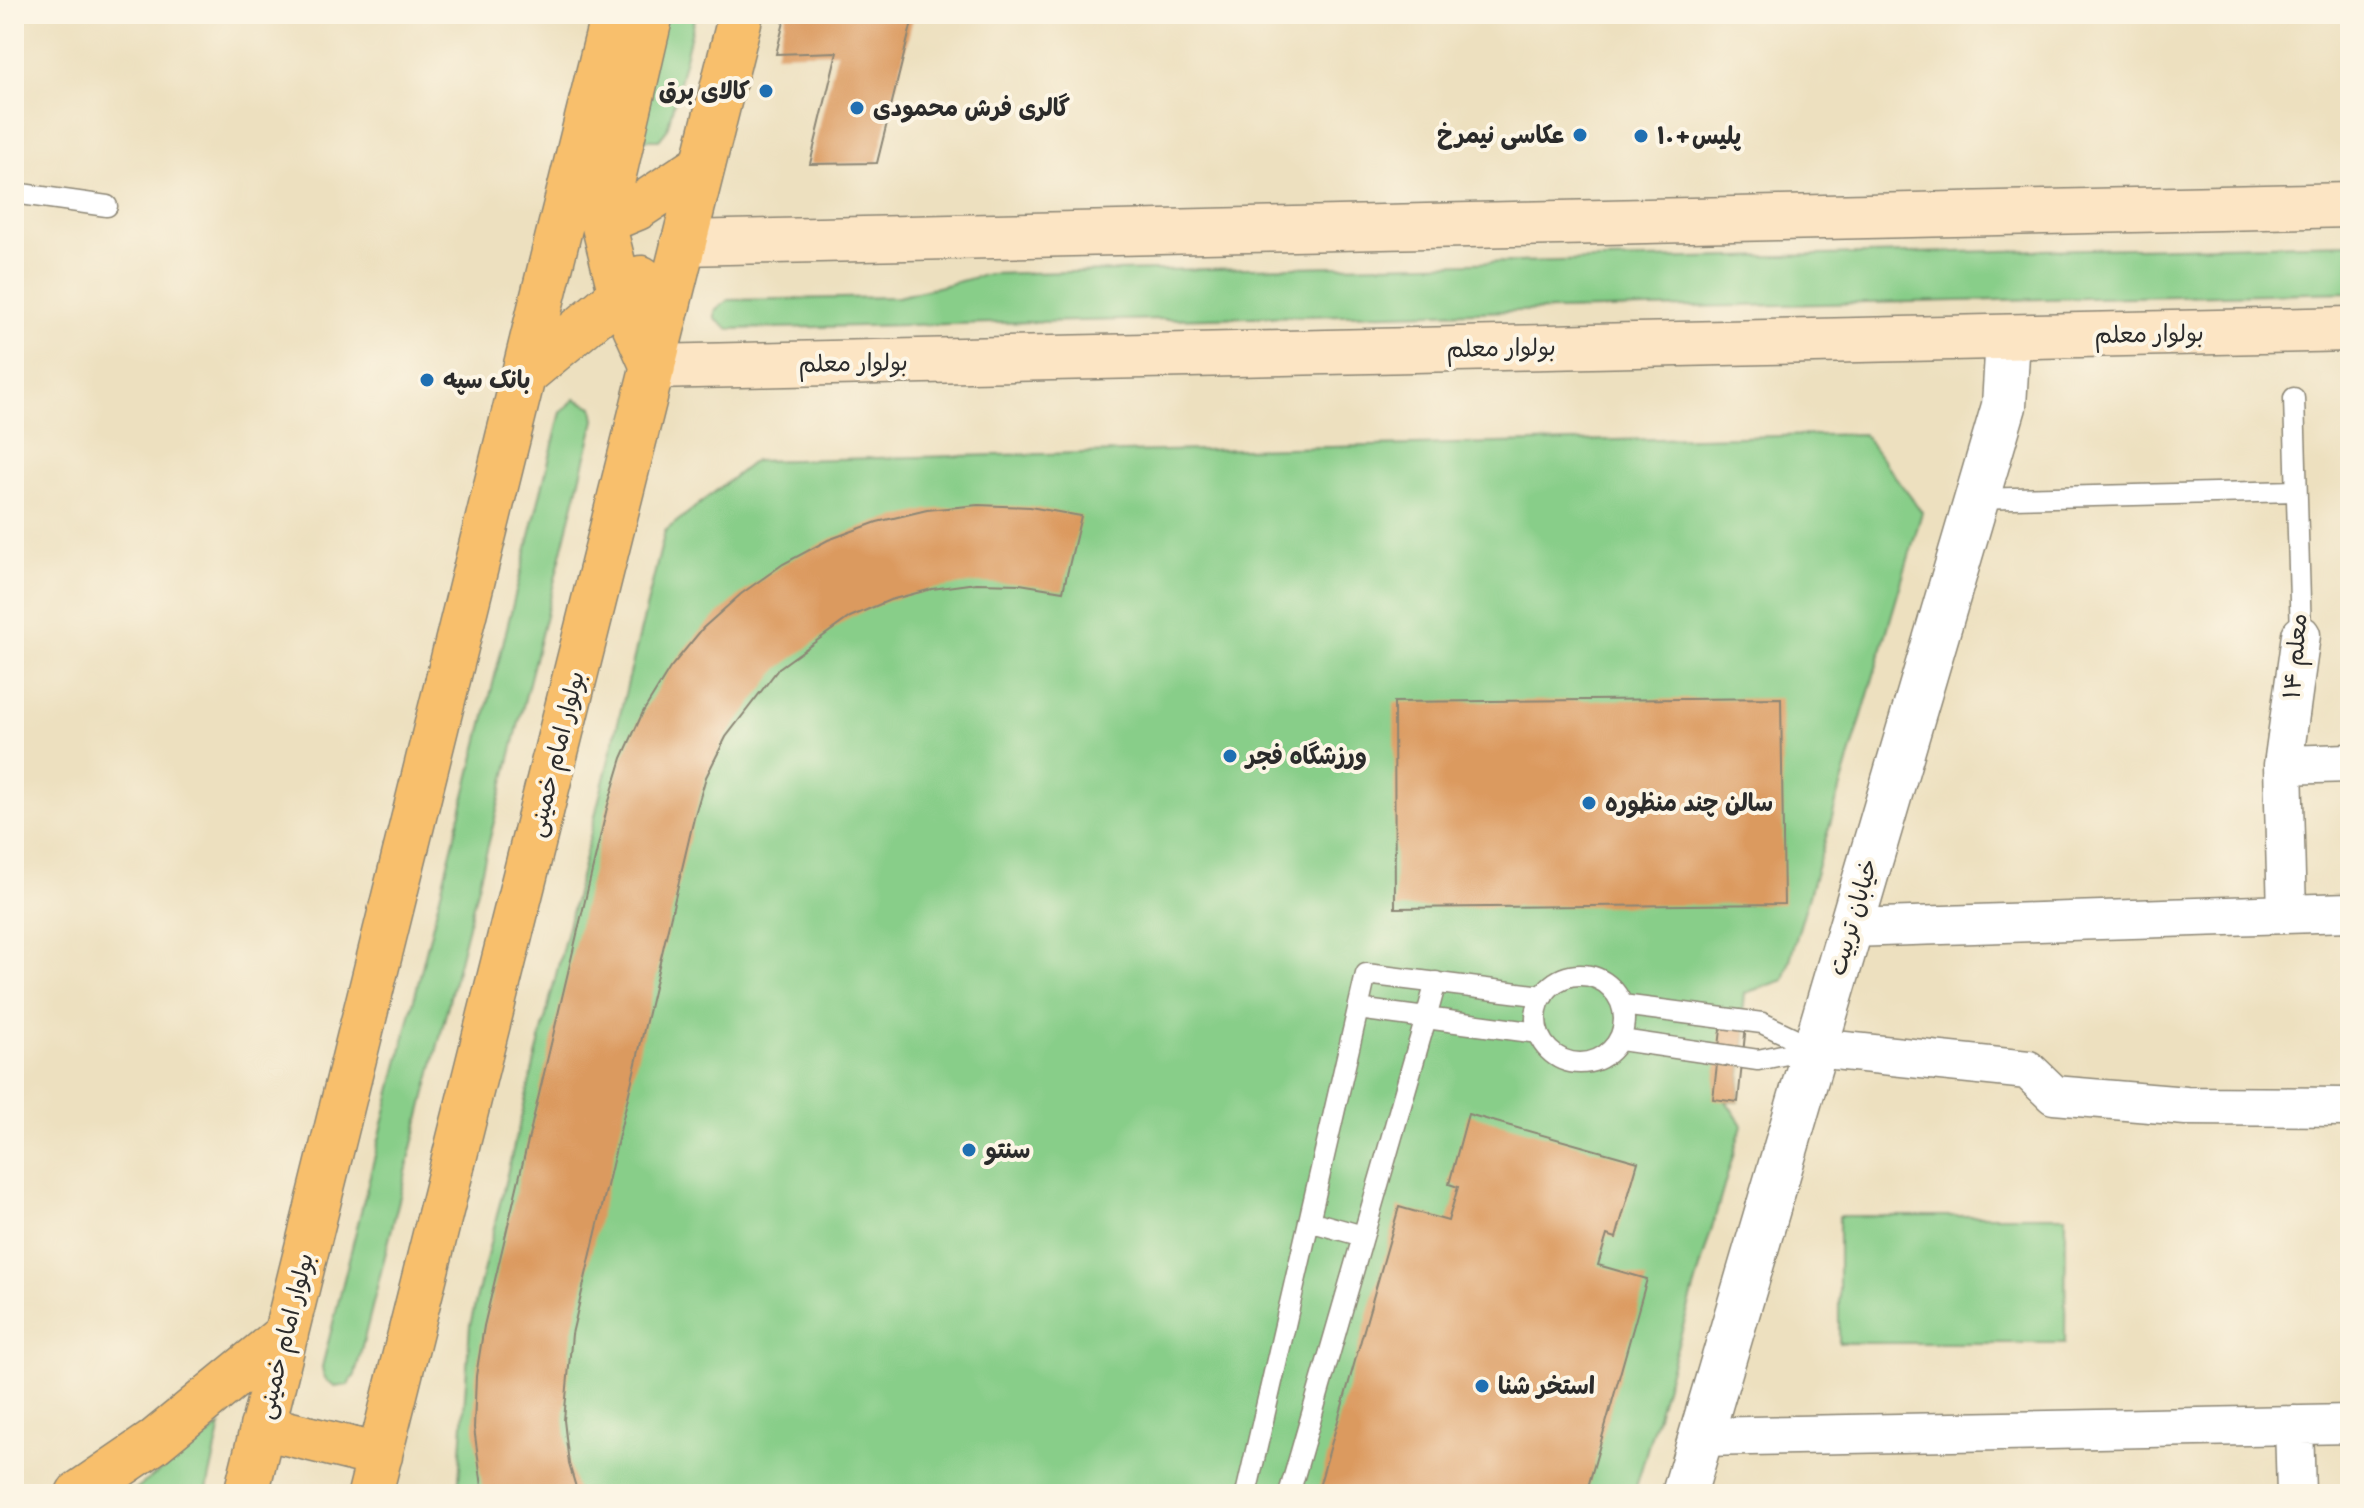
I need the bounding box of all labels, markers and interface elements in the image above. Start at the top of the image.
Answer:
place label: کالای برق [659,77,750,106]
marker: کالای برق [757,82,775,100]
place label: گالری فرش محمودی [873,93,1070,123]
marker: گالری فرش محمودی [848,99,866,117]
place label: عکاسی نیمرخ [1437,121,1564,150]
place label: پلیس+۱۰ [1657,122,1741,151]
marker: عکاسی نیمرخ [1571,126,1589,144]
marker: پلیس+۱۰ [1632,127,1650,145]
street label: بولوار معلم [2094,319,2204,353]
street label: بولوار معلم [1446,333,1556,367]
street label: بولوار معلم [798,348,908,382]
place label: بانک سپه [443,366,530,395]
marker: بانک سپه [418,371,436,389]
street label: معلم ۱۴ [2277,612,2317,700]
street label: بولوار امام خمینی [522,668,594,841]
place label: ورزشگاه فجر [1244,741,1367,771]
marker: ورزشگاه فجر [1221,747,1239,765]
place label: سالن چند منظوره [1605,789,1773,818]
marker: سالن چند منظوره [1580,794,1598,812]
street label: خیابان تربیت [1823,855,1884,979]
place label: سنتو [984,1136,1030,1165]
marker: سنتو [960,1141,978,1159]
street label: بولوار امام خمینی [251,1250,323,1423]
place label: استخر شنا [1498,1372,1595,1401]
marker: استخر شنا [1473,1377,1491,1395]

